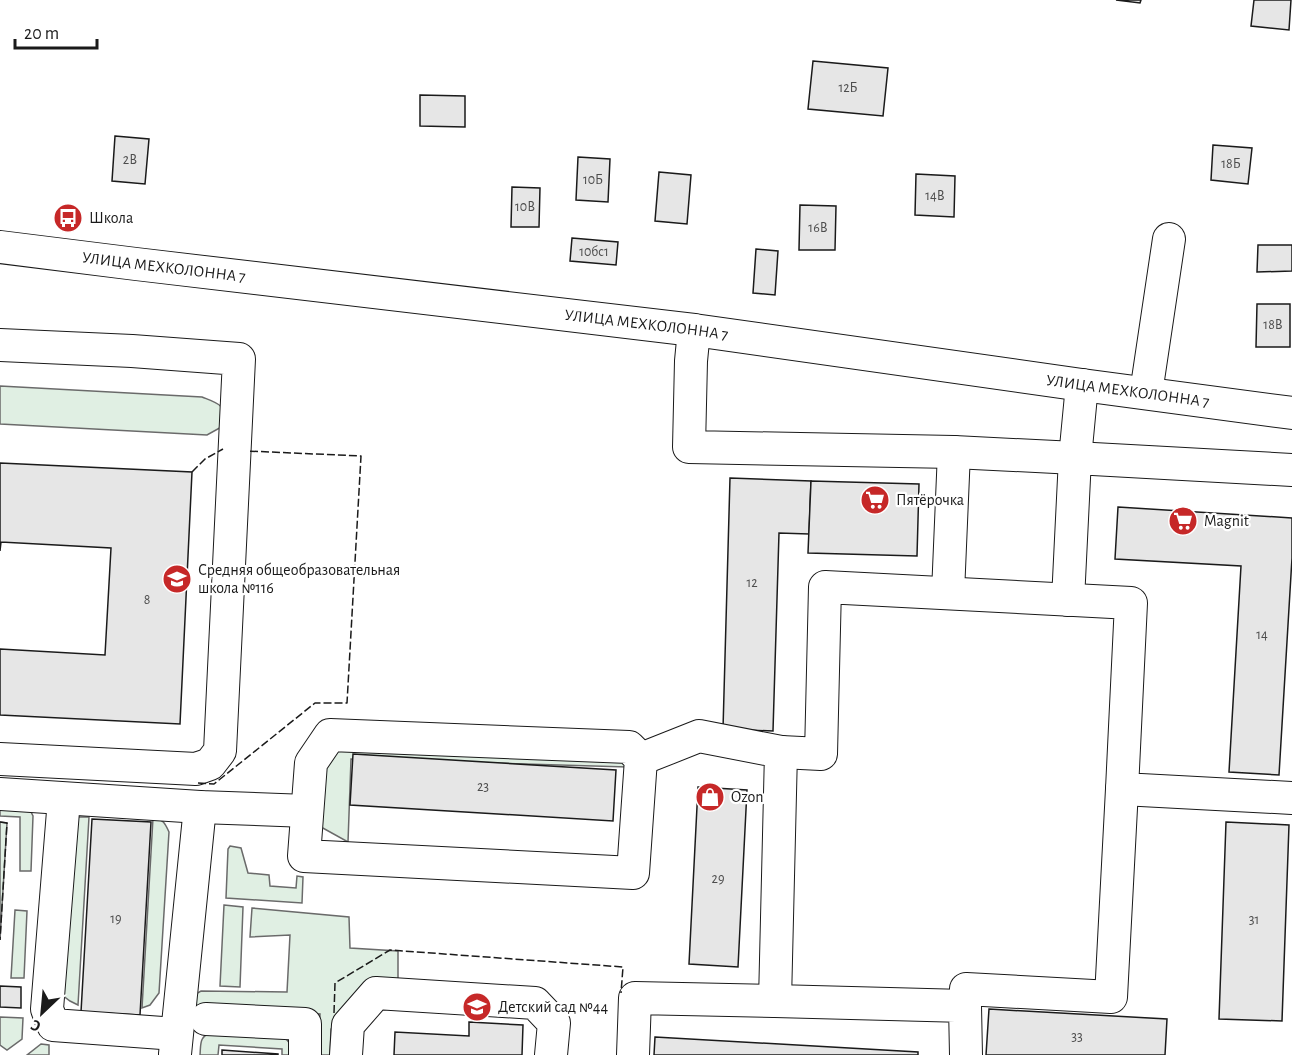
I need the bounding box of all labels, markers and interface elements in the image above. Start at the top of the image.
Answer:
scale bar [15,12,98,50]
text: 20 m [24,25,59,43]
house number: 12Б [838,81,858,95]
house number: 2В [123,153,137,167]
house number: 18Б [1221,157,1241,171]
house number: 10Б [583,173,603,187]
house number: 14В [925,189,945,203]
house number: 10В [515,200,535,214]
bus stop icon: Школа [52,202,84,234]
place label: Школа [89,210,133,226]
house number: 16В [808,221,828,235]
house number: 10бс1 [579,245,609,259]
street label: УЛИЦА МЕХКОЛОННА 7 [81,249,247,285]
street label: УЛИЦА МЕХКОЛОННА 7 [564,307,729,343]
house number: 18В [1263,318,1283,332]
street label: УЛИЦА МЕХКОЛОННА 7 [1045,372,1211,410]
supermarket icon: Пятёрочка [859,484,891,516]
place label: Пятёрочка [896,492,964,508]
supermarket icon: Magnit [1167,505,1199,537]
place label: Magnit [1204,513,1249,529]
place label: Средняя общеобразовательная школа №116 [198,562,400,596]
school or university icon: Средняя общеобразовательная школа №116 [161,563,193,595]
house number: 12 [746,576,758,590]
house number: 8 [144,593,150,607]
house number: 14 [1256,628,1268,642]
house number: 23 [477,780,489,794]
shop icon: Ozon [694,781,726,813]
place label: Ozon [731,789,763,805]
house number: 29 [712,872,724,886]
house number: 19 [110,912,122,926]
house number: 31 [1249,913,1259,927]
north arrow [12,983,72,1043]
school or university icon: Детский сад №44 [461,991,493,1023]
place label: Детский сад №44 [498,999,608,1015]
text: С [28,1016,43,1035]
house number: 33 [1071,1030,1083,1044]

